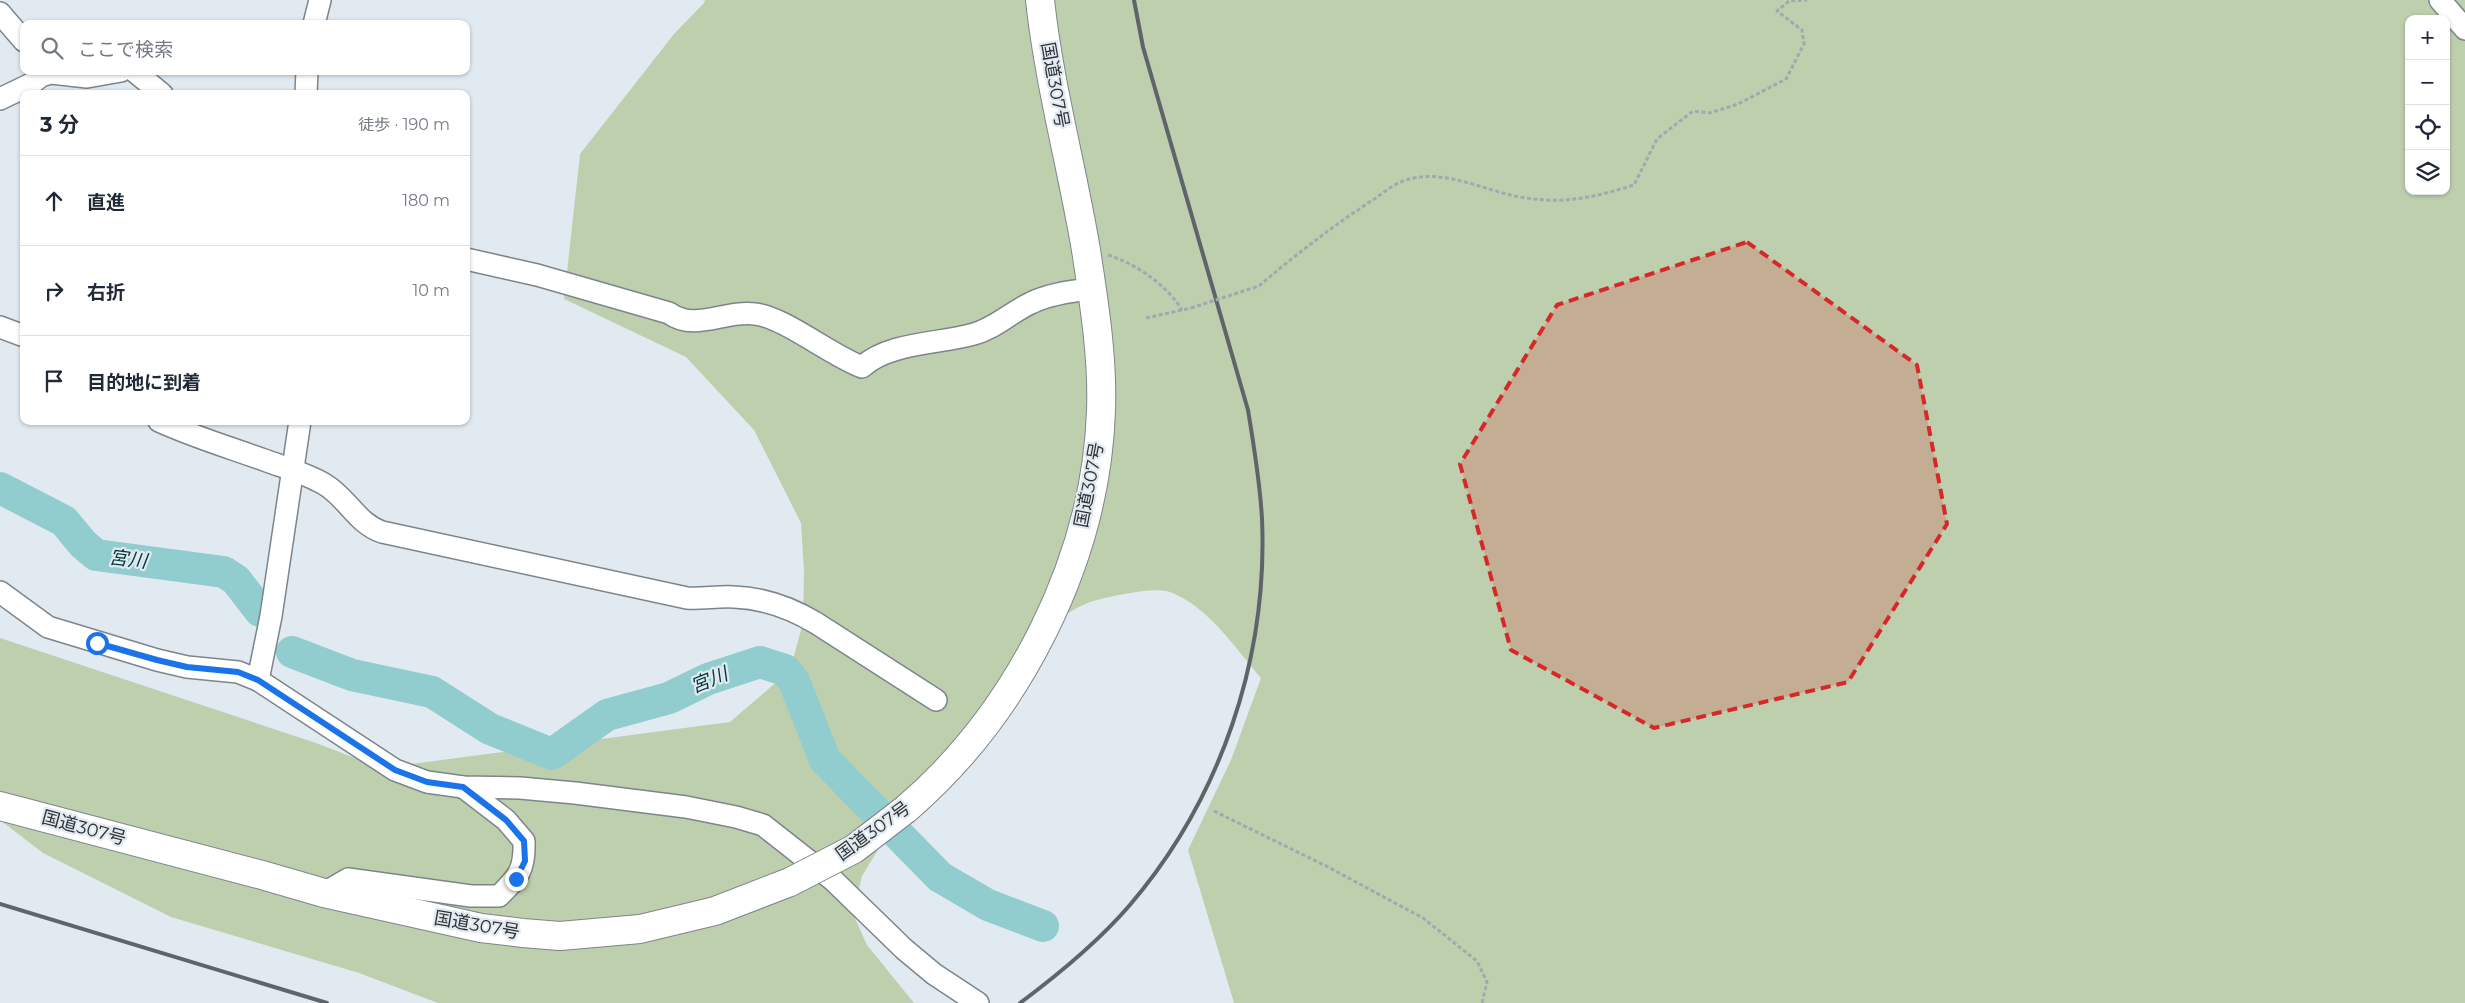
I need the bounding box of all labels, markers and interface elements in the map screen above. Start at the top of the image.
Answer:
map controls [2405,15,2450,195]
button: + [2405,15,2450,60]
search box [20,20,470,75]
icon: search [38,34,66,62]
text: ここで検索 [78,38,173,61]
street label: 国道307号 [1037,40,1073,130]
button: − [2405,60,2450,105]
button: locate [2405,105,2450,150]
text: 3 分 [40,112,79,137]
text: 徒歩 · 190 m [358,115,450,134]
button: layers [2405,150,2450,195]
icon: ahead [40,187,68,215]
text: 直進 [87,191,125,214]
text: 180 m [402,191,450,210]
icon: right [40,277,68,305]
text: 右折 [87,281,125,304]
text: 10 m [412,281,450,300]
icon: arrive [40,367,68,395]
text: 目的地に到着 [87,371,201,394]
street label: 国道307号 [1070,440,1108,530]
water label: 宮川 [108,545,150,573]
route start [86,632,109,655]
water label: 宮川 [687,661,733,698]
street label: 国道307号 [832,797,914,865]
street label: 国道307号 [39,806,129,850]
route end [505,868,528,891]
street label: 国道307号 [432,907,522,943]

